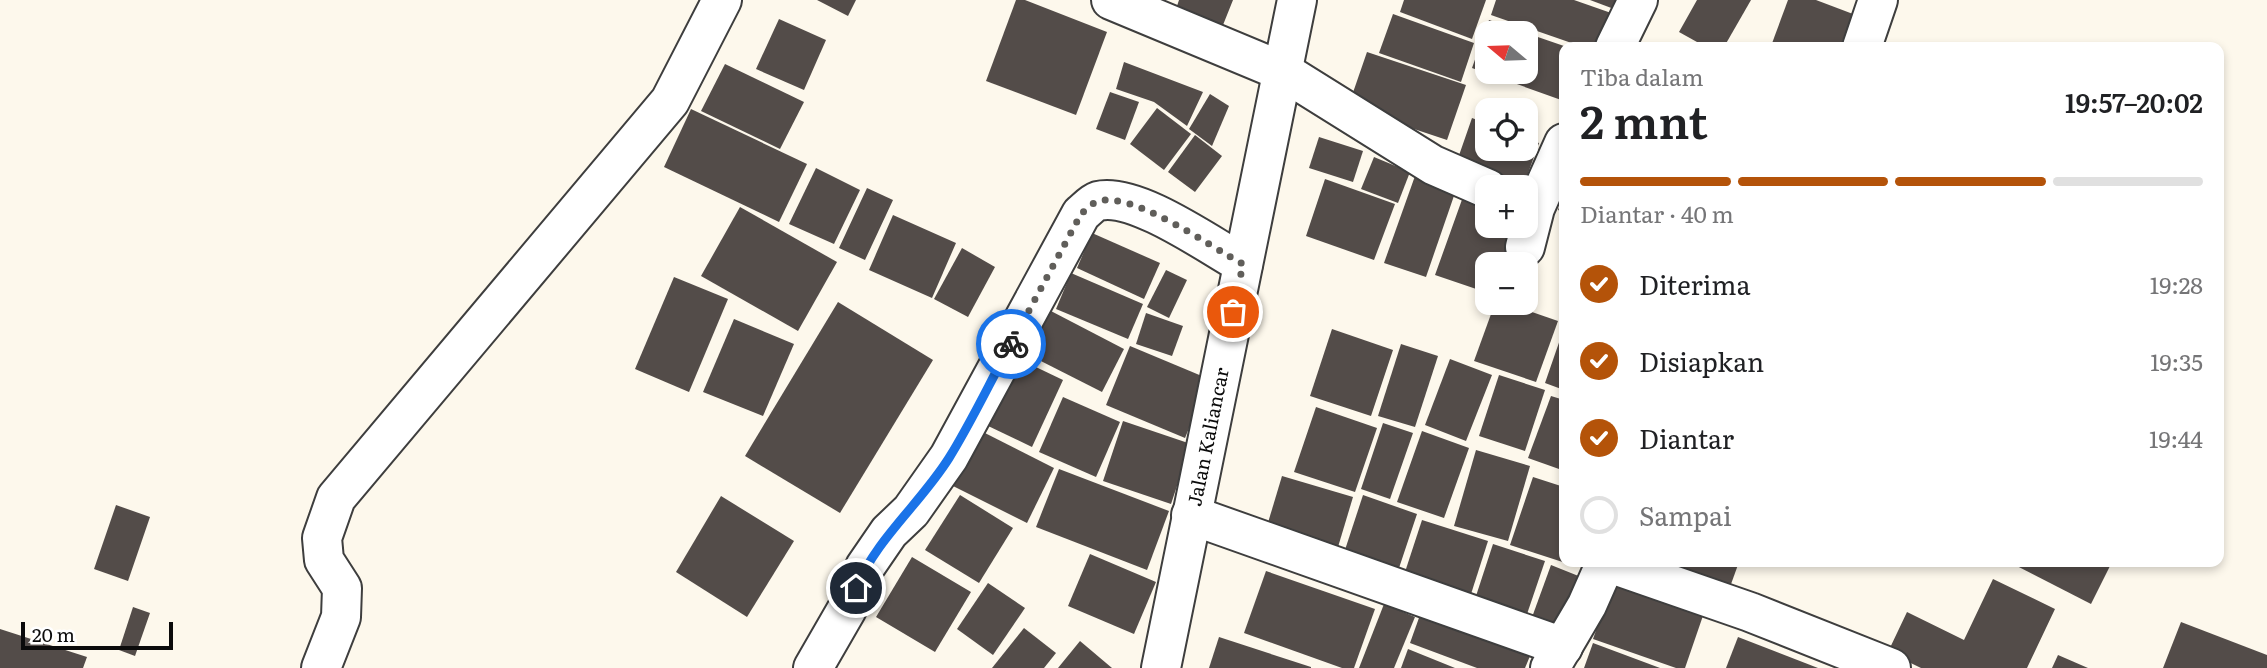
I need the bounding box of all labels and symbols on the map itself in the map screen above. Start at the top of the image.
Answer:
north arrow [1475,21,1538,84]
pin [1203,282,1263,342]
courier [976,309,1046,379]
street label: Jalan Kaliancar [1179,365,1235,508]
pin [826,558,886,618]
scale bar [21,619,173,651]

